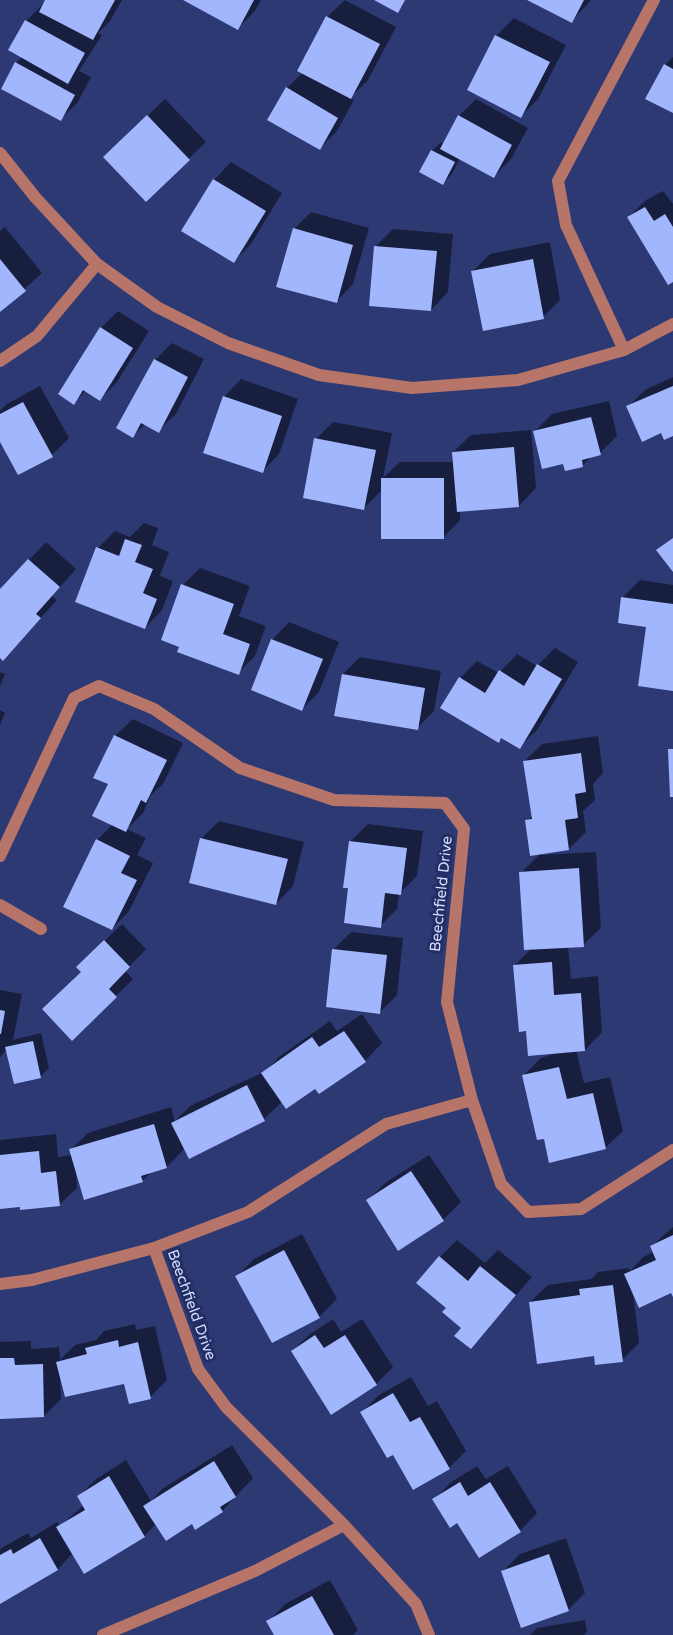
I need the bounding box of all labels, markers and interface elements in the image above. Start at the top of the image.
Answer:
street label: Beechfield Drive [427,835,457,953]
street label: Beechfield Drive [163,1247,219,1363]

